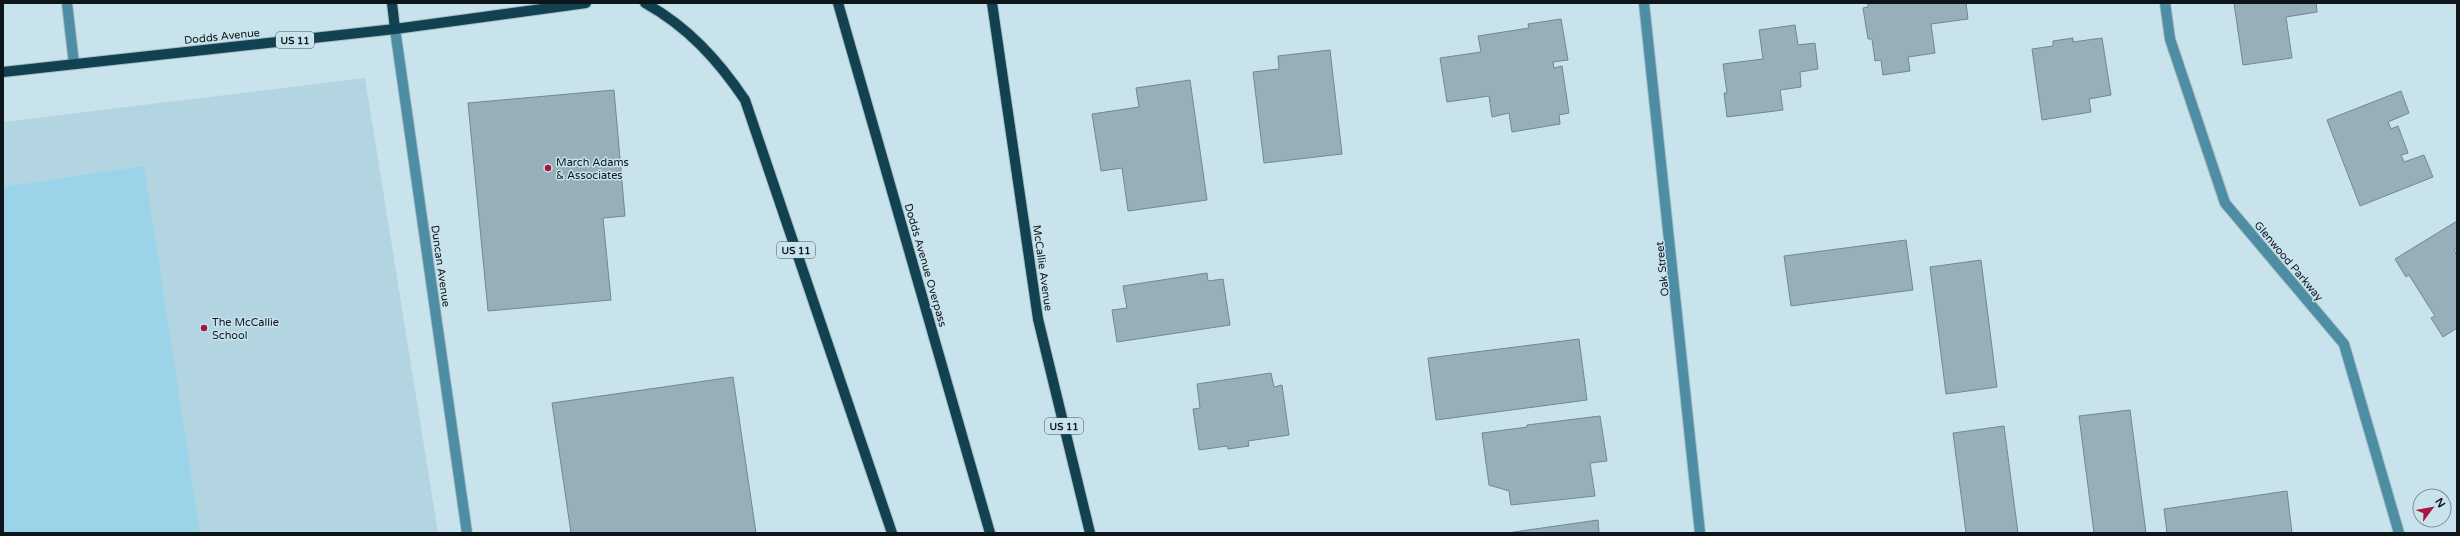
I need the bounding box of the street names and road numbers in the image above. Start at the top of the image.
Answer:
street label: Dodds Avenue [184,26,261,47]
road number: US 11 [276,32,314,48]
street label: Dodds Avenue Overpass [902,202,949,328]
street label: Glenwood Parkway [2252,219,2326,304]
street label: Duncan Avenue [428,224,453,308]
street label: McCallie Avenue [1030,224,1055,312]
street label: Oak Street [1653,241,1672,297]
road number: US 11 [777,242,815,258]
road number: US 11 [1045,418,1083,434]

